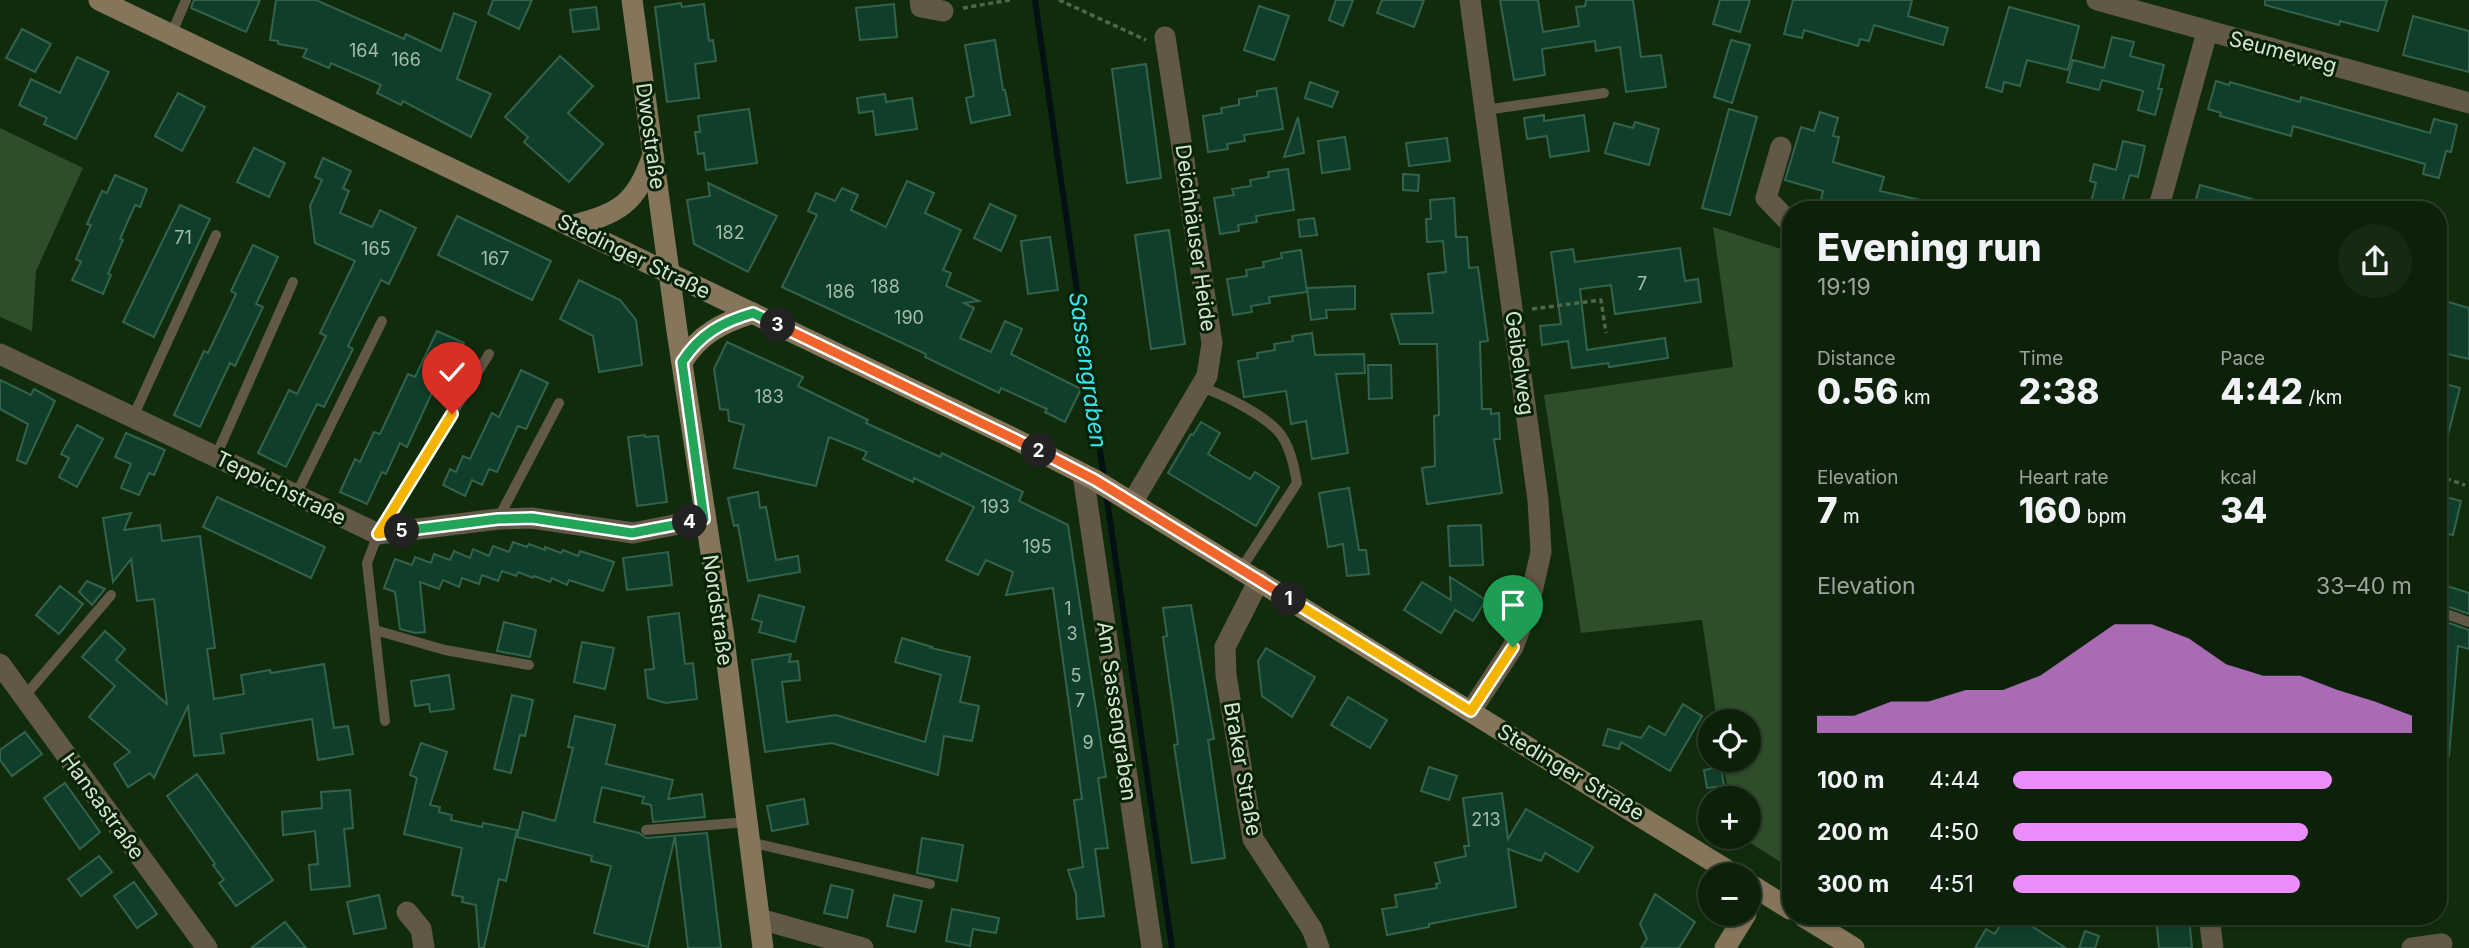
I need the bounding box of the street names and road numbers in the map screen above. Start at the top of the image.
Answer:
street label: Seumeweg [2226,26,2340,78]
street label: Dwostraße [631,81,671,191]
street label: Deichhäuser Heide [1170,143,1222,333]
street label: Stedinger Straße [554,208,714,304]
street label: Geibelweg [1500,309,1540,417]
street label: Teppichstraße [212,446,350,530]
street label: Nordstraße [698,553,738,667]
street label: Am Sassengraben [1092,620,1142,802]
street label: Braker Straße [1219,700,1267,838]
street label: Stedinger Straße [1493,718,1649,826]
street label: Hansastraße [56,748,150,864]

